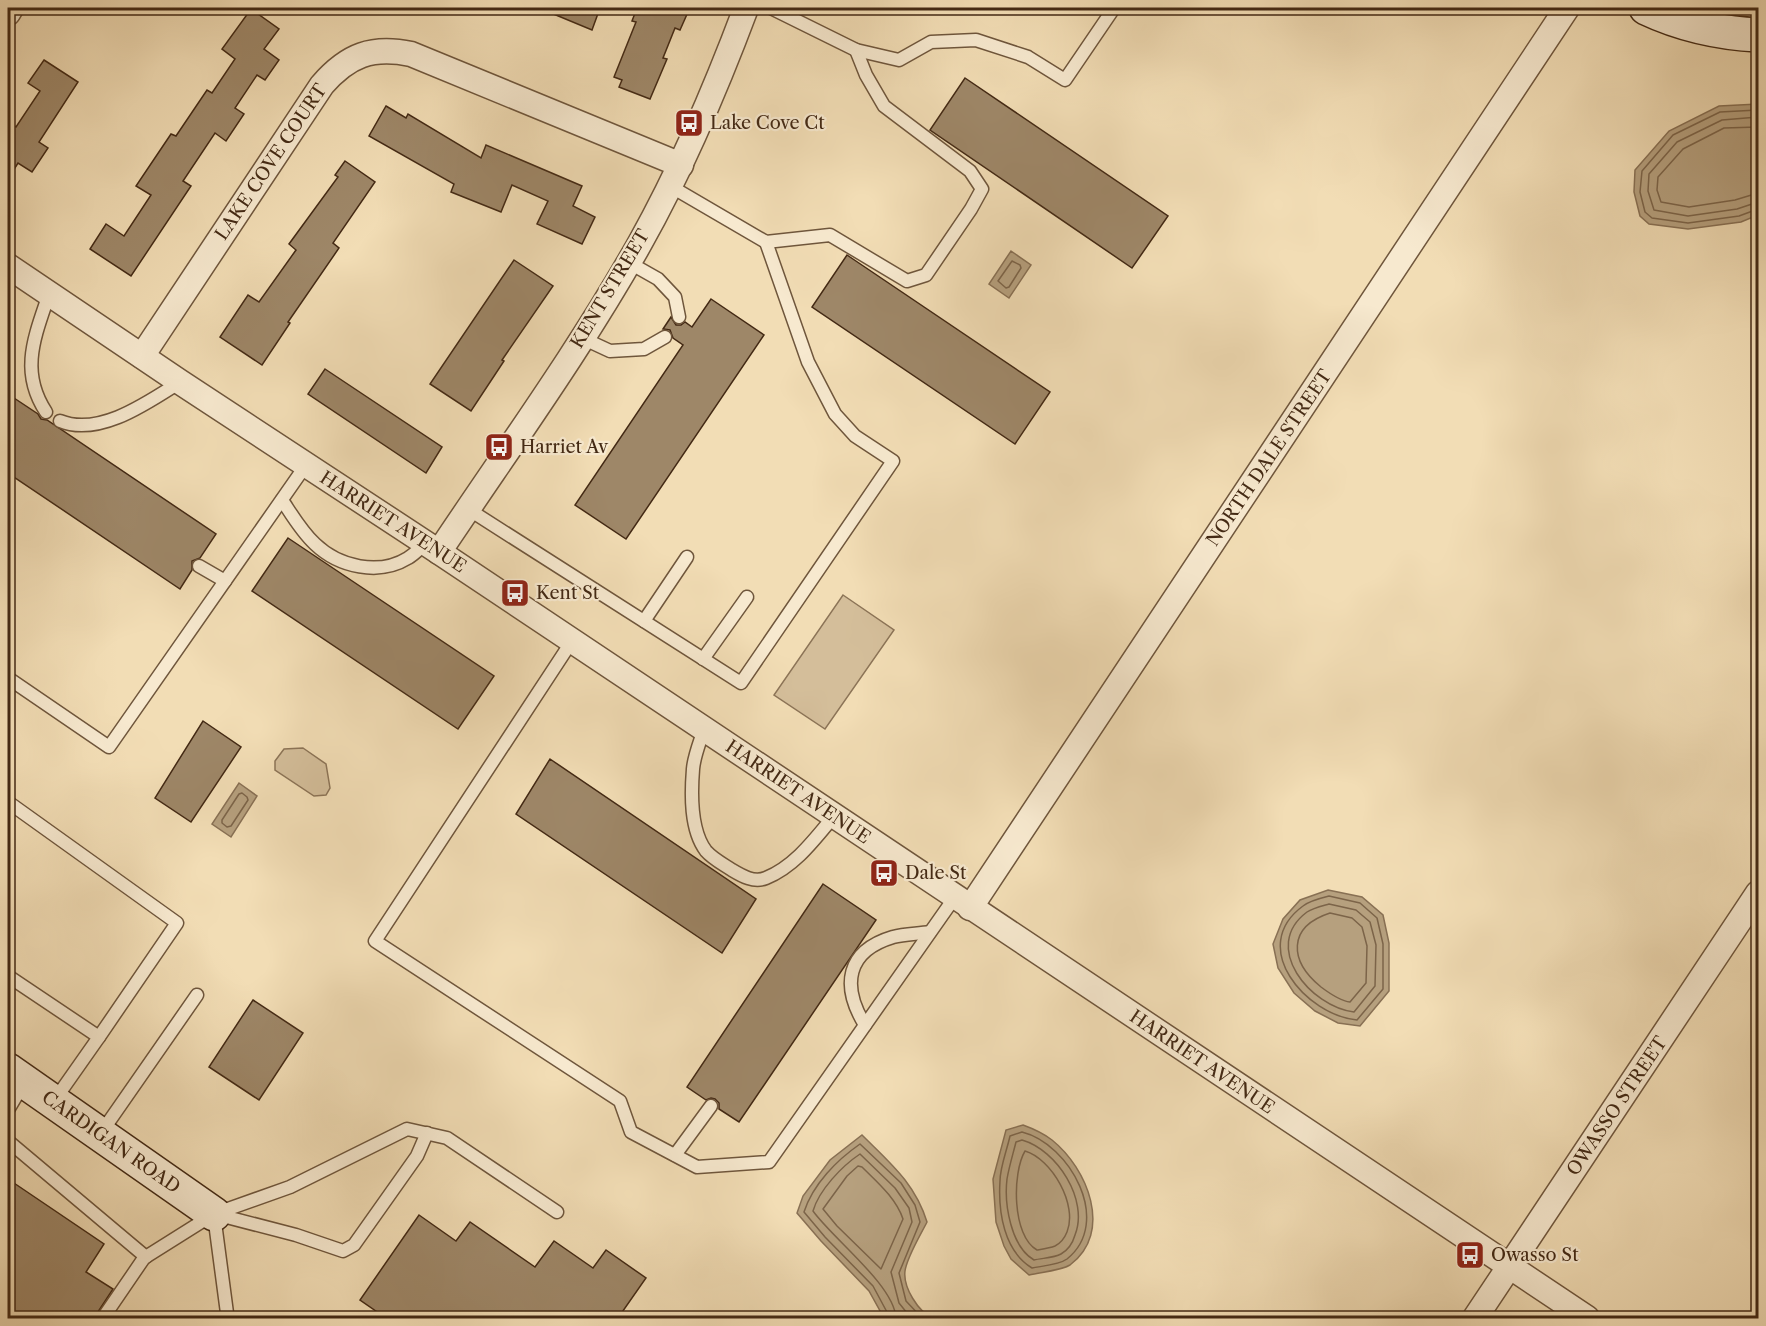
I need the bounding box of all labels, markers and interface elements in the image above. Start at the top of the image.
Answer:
street label: LAKE COVE COURT [211,79,332,244]
bus stop icon: Lake Cove Ct [673,107,705,139]
place label: Lake Cove Ct [710,112,825,134]
street label: KENT STREET [566,225,654,352]
street label: NORTH DALE STREET [1202,365,1337,550]
bus stop icon: Harriet Av [483,431,515,463]
place label: Harriet Av [520,436,608,458]
street label: HARRIET AVENUE [316,467,470,577]
bus stop icon: Kent St [499,577,531,609]
place label: Kent St [536,582,600,604]
street label: HARRIET AVENUE [721,735,875,849]
bus stop icon: Dale St [868,857,900,889]
place label: Dale St [905,862,967,884]
street label: HARRIET AVENUE [1125,1005,1279,1119]
street label: OWASSO STREET [1562,1032,1672,1180]
street label: CARDIGAN ROAD [38,1086,184,1198]
bus stop icon: Owasso St [1454,1239,1486,1271]
place label: Owasso St [1491,1244,1579,1266]

